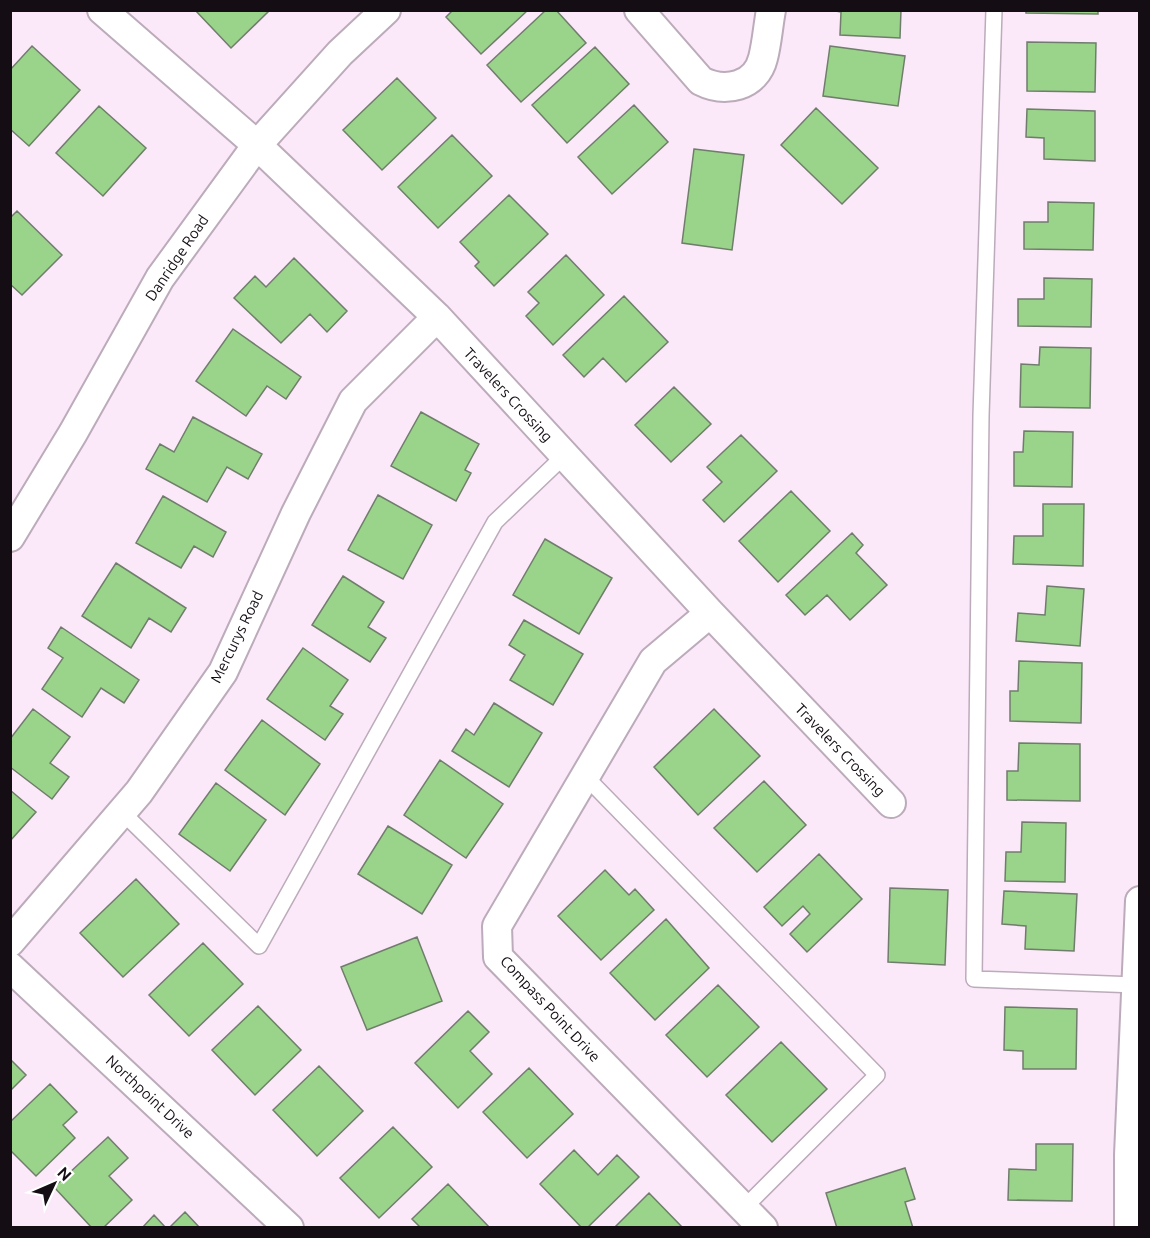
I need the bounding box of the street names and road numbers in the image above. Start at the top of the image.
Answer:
street label: Danridge Road [142,212,212,304]
street label: Travelers Crossing [461,344,556,445]
street label: Mercurys Road [207,588,266,686]
street label: Travelers Crossing [792,700,889,799]
street label: Compass Point Drive [497,952,604,1065]
street label: Northpoint Drive [103,1051,198,1142]

